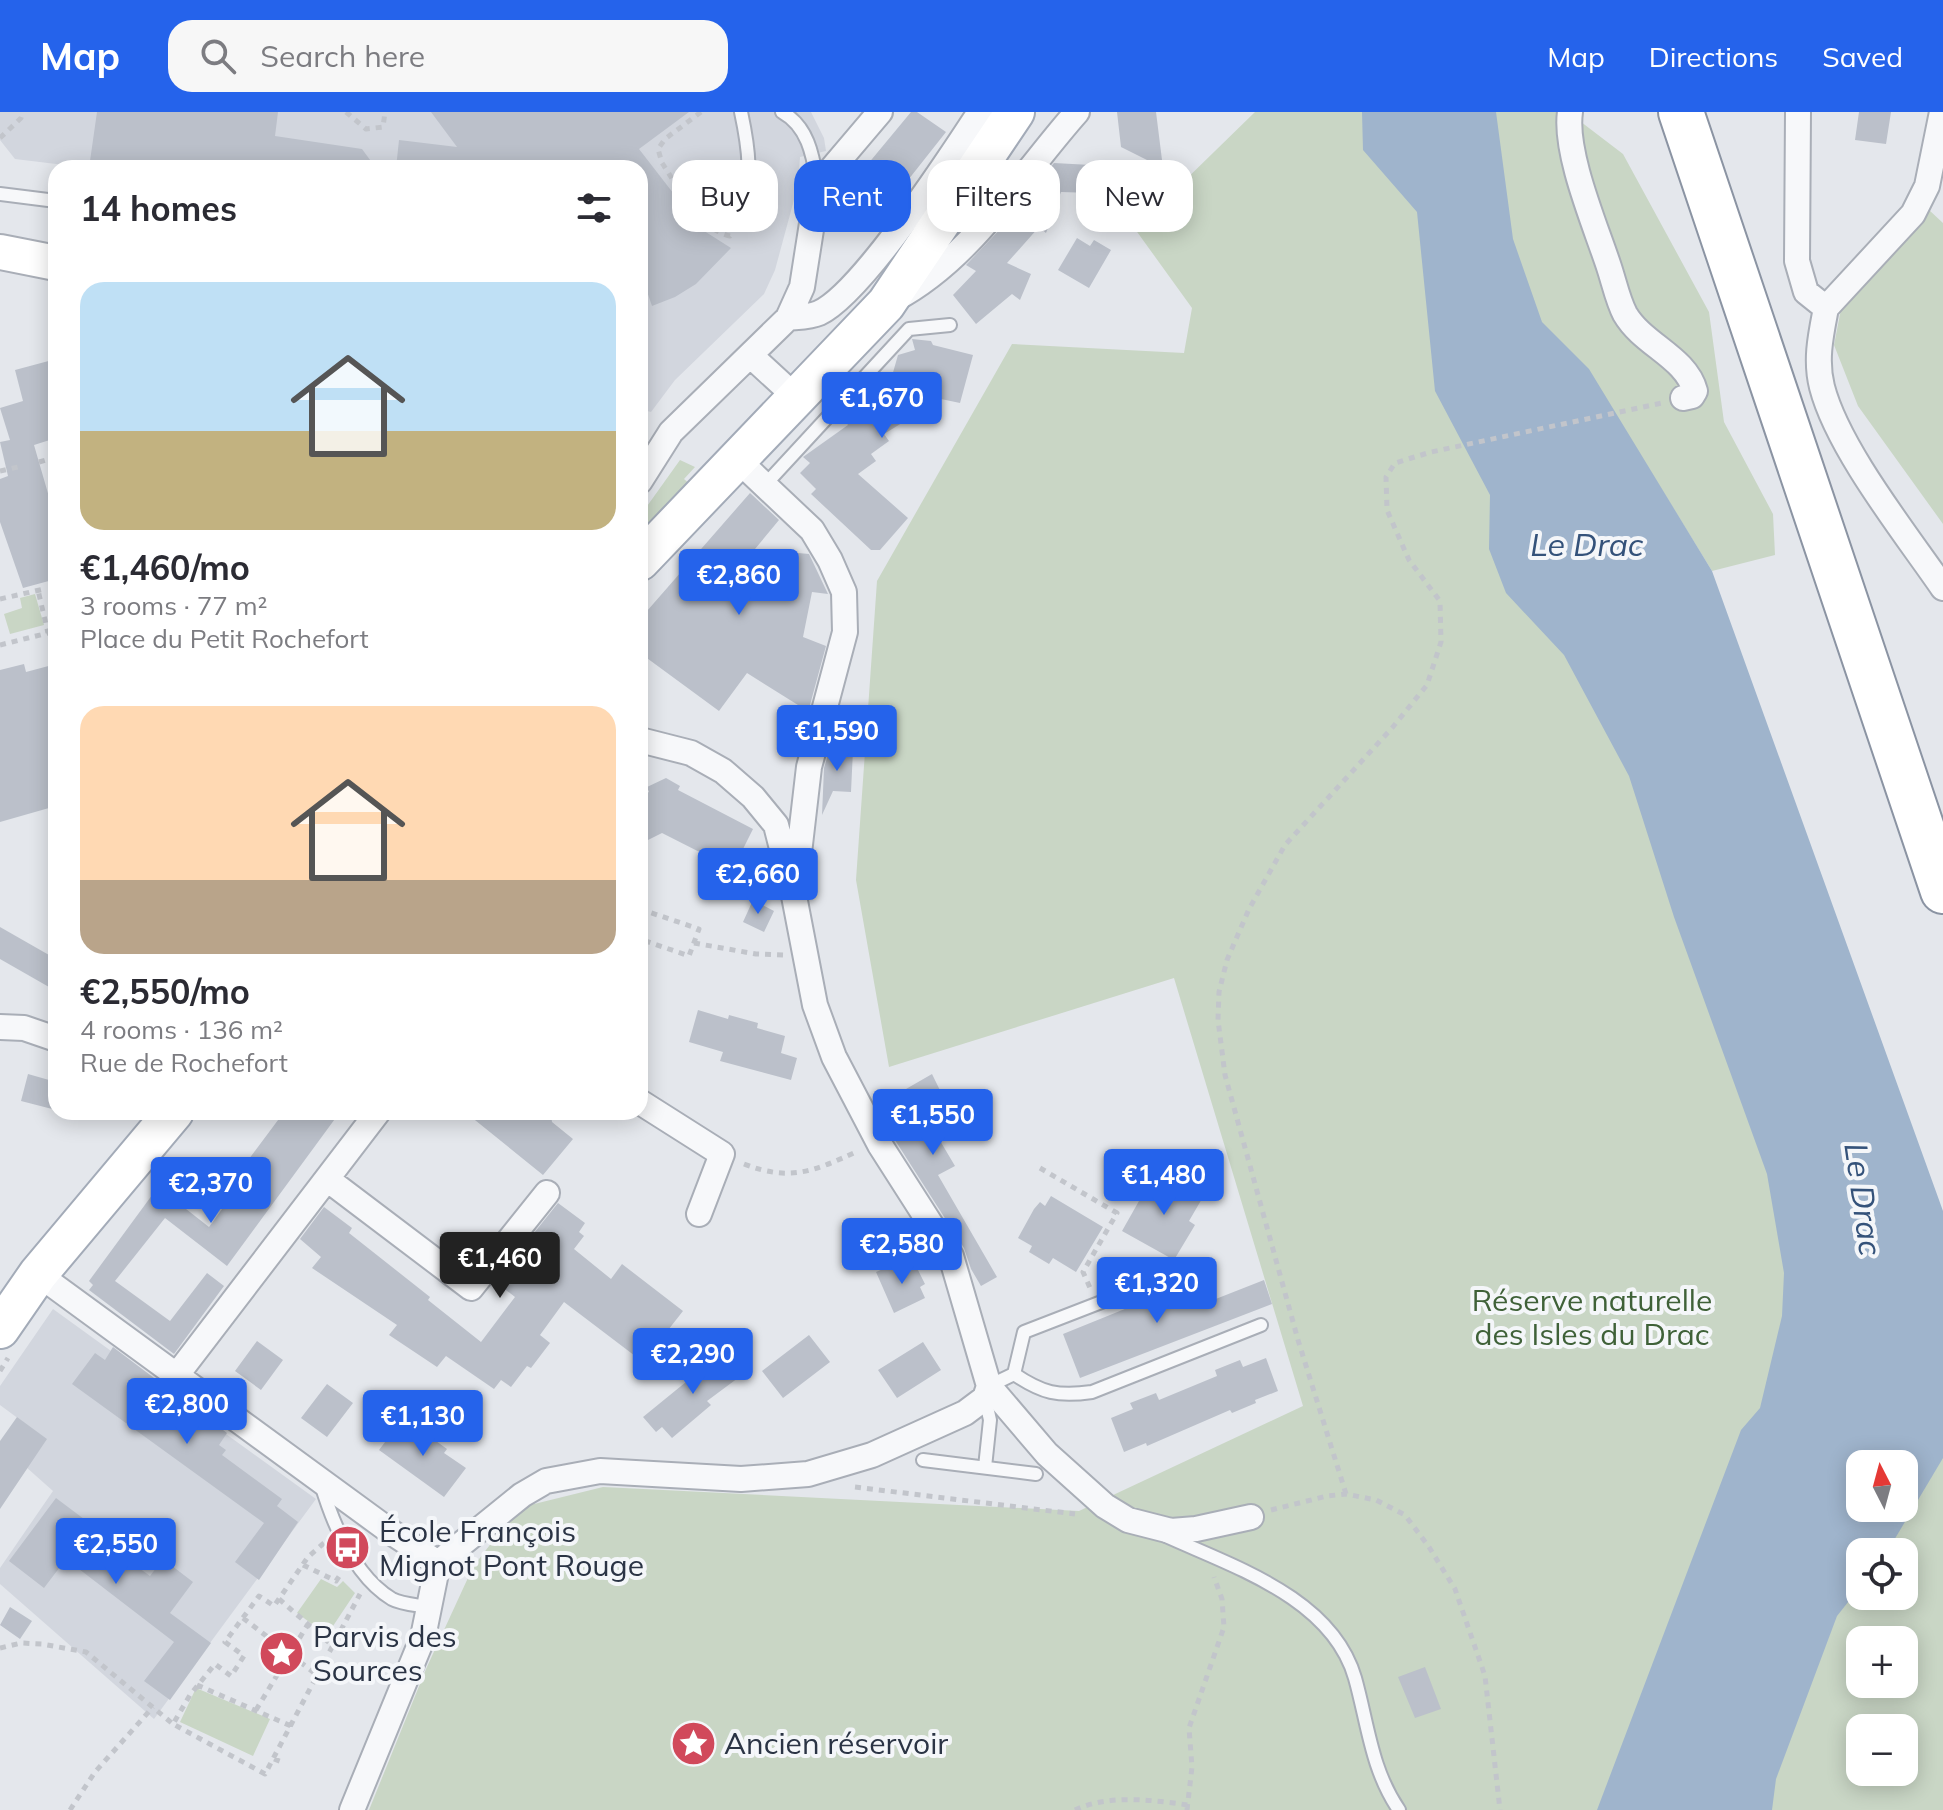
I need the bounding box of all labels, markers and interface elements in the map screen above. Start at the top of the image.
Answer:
search box [168,20,728,92]
text: Map [40,32,120,80]
icon: search [196,34,240,78]
text: Search here [260,37,425,75]
text: Map [1547,39,1605,74]
text: Directions [1649,39,1778,74]
text: Saved [1822,39,1903,74]
chip: Buy [672,160,778,232]
chip: Rent [794,160,911,232]
chip: Filters [927,160,1060,232]
chip: New [1076,160,1193,232]
icon: filters [572,186,616,230]
text: 14 homes [80,187,237,230]
icon: home [276,334,420,478]
pin: €1,670 [817,372,947,440]
text: €1,670 [840,381,924,414]
water label: Le Drac [1530,524,1644,564]
text: €1,460/mo [80,546,250,589]
pin: €2,860 [674,549,804,617]
text: €2,860 [697,558,781,591]
text: 3 rooms · 77 m² [80,589,267,622]
text: Place du Petit Rochefort [80,622,369,655]
pin: €1,590 [772,705,902,773]
text: €1,590 [795,714,879,747]
icon: home [276,758,420,902]
pin: €2,660 [693,848,823,916]
text: €2,660 [716,857,800,890]
text: €2,550/mo [80,970,250,1013]
text: 4 rooms · 136 m² [80,1013,283,1046]
text: Rue de Rochefort [80,1046,288,1079]
pin: €1,550 [868,1089,998,1157]
text: €1,550 [891,1098,975,1131]
water label: Le Drac [1836,1140,1892,1258]
pin: €1,480 [1099,1149,1229,1217]
pin: €2,370 [146,1157,276,1225]
text: €1,480 [1122,1158,1206,1191]
text: €2,370 [169,1166,253,1199]
pin: €2,580 [837,1218,967,1286]
text: €2,580 [860,1227,944,1260]
pin: €1,460 [435,1232,565,1300]
text: €1,460 [458,1241,542,1274]
pin: €1,320 [1092,1257,1222,1325]
text: €1,320 [1115,1266,1199,1299]
park label: Réserve naturelle des Isles du Drac [1472,1281,1712,1353]
pin: €2,290 [628,1328,758,1396]
text: €2,290 [651,1337,735,1370]
pin: €2,800 [122,1378,252,1446]
text: €2,800 [145,1387,229,1420]
pin: €1,130 [358,1390,488,1458]
text: €1,130 [381,1399,465,1432]
north arrow [1846,1450,1918,1522]
map controls [1846,1450,1918,1786]
place label: École François Mignot Pont Rouge [379,1512,644,1584]
pin: €2,550 [51,1518,181,1586]
bus stop icon: École François Mignot Pont Rouge [324,1524,372,1572]
text: €2,550 [74,1527,158,1560]
button: locate [1846,1538,1918,1610]
place label: Parvis des Sources [313,1617,457,1689]
button: + [1846,1626,1918,1698]
place icon: Parvis des Sources [258,1629,306,1677]
button: − [1846,1714,1918,1786]
place icon: Ancien réservoir [669,1719,717,1767]
place label: Ancien réservoir [724,1724,948,1762]

